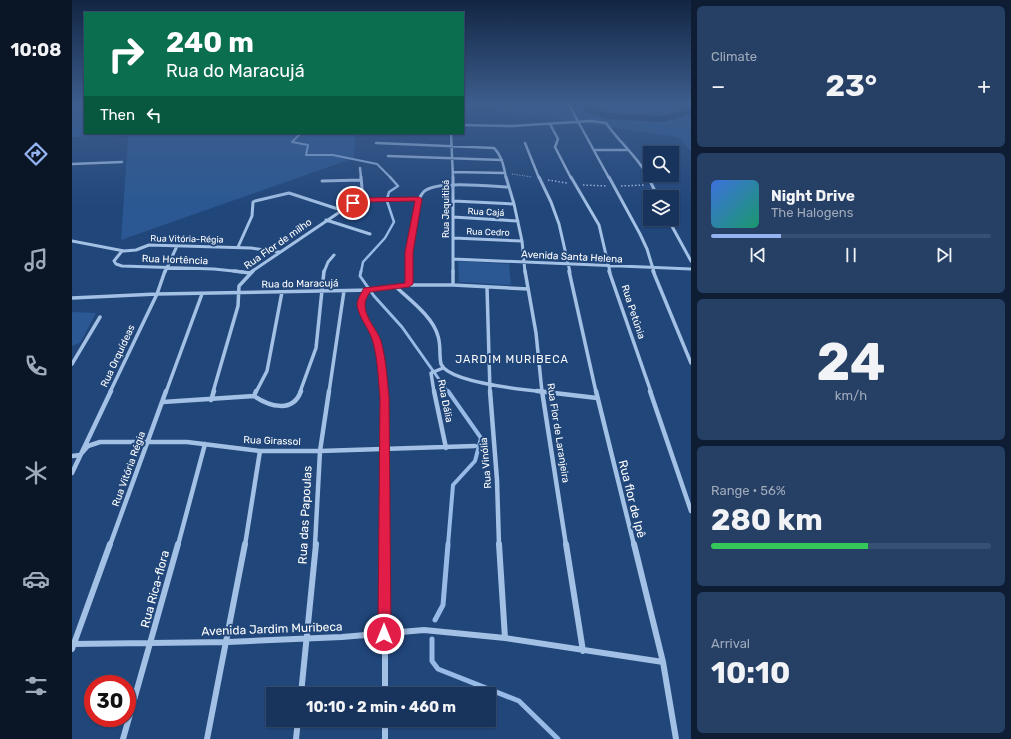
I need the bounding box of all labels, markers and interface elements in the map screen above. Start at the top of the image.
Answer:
text: 240 m [166,26,254,59]
icon: right [100,28,152,80]
text: 10:08 [11,39,61,61]
text: Climate [711,49,757,64]
text: Rua do Maracujá [166,60,305,82]
text: 23° [825,68,877,104]
text: − [711,73,725,100]
text: + [977,73,991,100]
icon: left [143,104,165,126]
text: Then [100,106,135,124]
icon: directions [22,140,50,168]
map controls [643,146,679,226]
button: search [643,146,679,182]
street label: Rua Jequitibá [441,180,451,238]
pin [336,186,370,220]
text: Night Drive [771,187,855,205]
button: layers [643,190,679,226]
icon: arrive [342,192,364,214]
text: The Halogens [771,205,853,220]
street label: Rua Cajá [467,206,505,218]
street label: Rua Flor de milho [242,216,314,272]
street label: Rua Cedro [466,226,510,238]
street label: Rua Vitória-Régia [150,233,224,245]
icon: previous [747,244,769,266]
icon: pause [840,244,862,266]
icon: next [933,244,955,266]
icon: music [22,246,50,274]
street label: Avenida Santa Helena [521,248,623,266]
street label: Rua Hortência [142,253,208,267]
street label: Rua do Maracujá [261,277,339,291]
street label: Rua Petúnia [619,283,647,341]
street label: Rua Orquídeas [98,323,138,389]
text: 24 [816,331,886,393]
icon: phone [22,352,50,380]
district label: JARDIM MURIBECA [455,353,569,366]
street label: Rua Dália [435,379,455,423]
street label: Rua Flor de Laranjeira [544,382,572,484]
text: km/h [835,388,867,403]
street label: Rua Vitória Régia [110,430,148,508]
street label: Rua Girassol [243,434,301,448]
street label: Rua Vinólia [478,437,494,489]
icon: climate [22,459,50,487]
street label: Rua flor de Ipê [616,459,648,540]
street label: Rua das Papoulas [295,465,315,565]
text: Range · 56% [711,483,786,498]
text: 280 km [711,502,823,538]
street label: Rua Rica-flora [138,549,172,629]
icon: car [22,565,50,593]
position arrow [363,613,405,655]
street label: Avenida Jardim Muribeca [201,620,343,638]
text: Arrival [711,636,750,651]
text: 10:10 [711,655,790,691]
icon: filters [22,672,50,700]
speed limit sign: 30 [84,675,136,727]
text: 10:10 · 2 min · 460 m [306,698,456,716]

